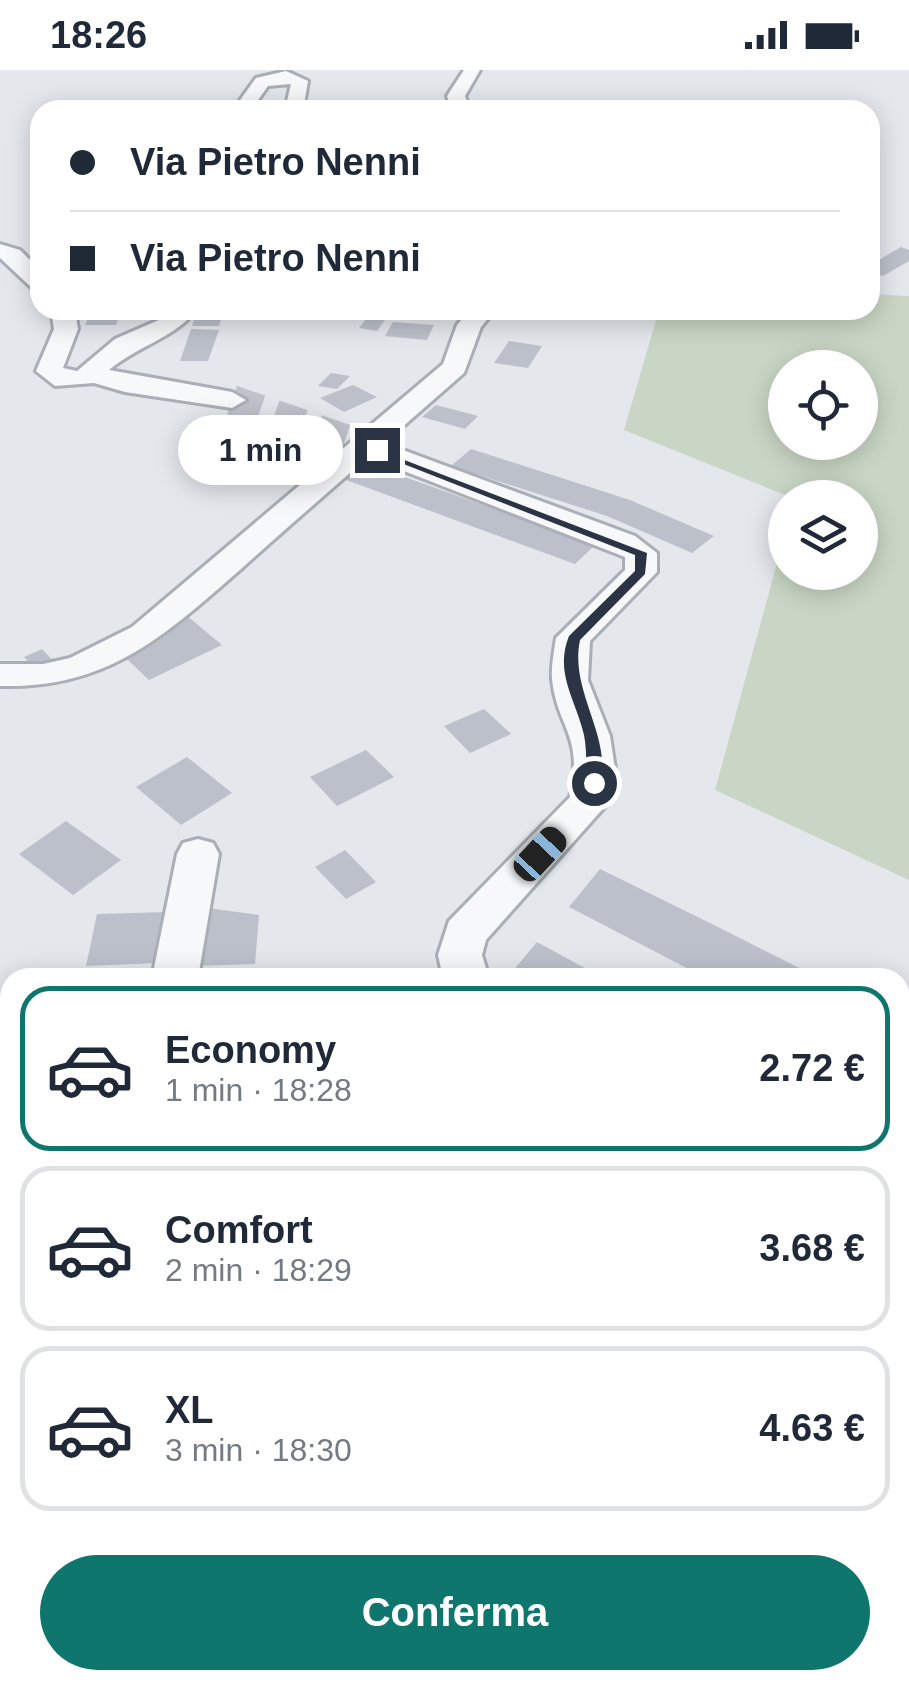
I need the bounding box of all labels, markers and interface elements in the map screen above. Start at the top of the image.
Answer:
text: 18:26 [50,14,147,56]
text: Via Pietro Nenni [130,141,421,183]
text: Via Pietro Nenni [130,237,421,279]
map controls [768,350,878,590]
button: locate [768,350,878,460]
callout: 1 min [177,415,342,485]
route end [355,428,400,473]
text: 1 min [219,432,302,468]
button: layers [768,480,878,590]
route start [572,761,617,806]
car [509,822,571,886]
icon: car [45,1024,135,1114]
text: Economy [165,1029,336,1071]
text: 2.72 € [759,1047,865,1089]
text: 1 min · 18:28 [165,1072,352,1108]
icon: car [45,1204,135,1294]
text: Comfort [165,1209,313,1251]
text: 3.68 € [759,1227,865,1269]
text: 2 min · 18:29 [165,1252,352,1288]
icon: car [45,1384,135,1474]
text: XL [165,1389,214,1431]
text: 4.63 € [759,1407,865,1449]
text: 3 min · 18:30 [165,1432,352,1468]
button: Conferma [40,1555,870,1670]

